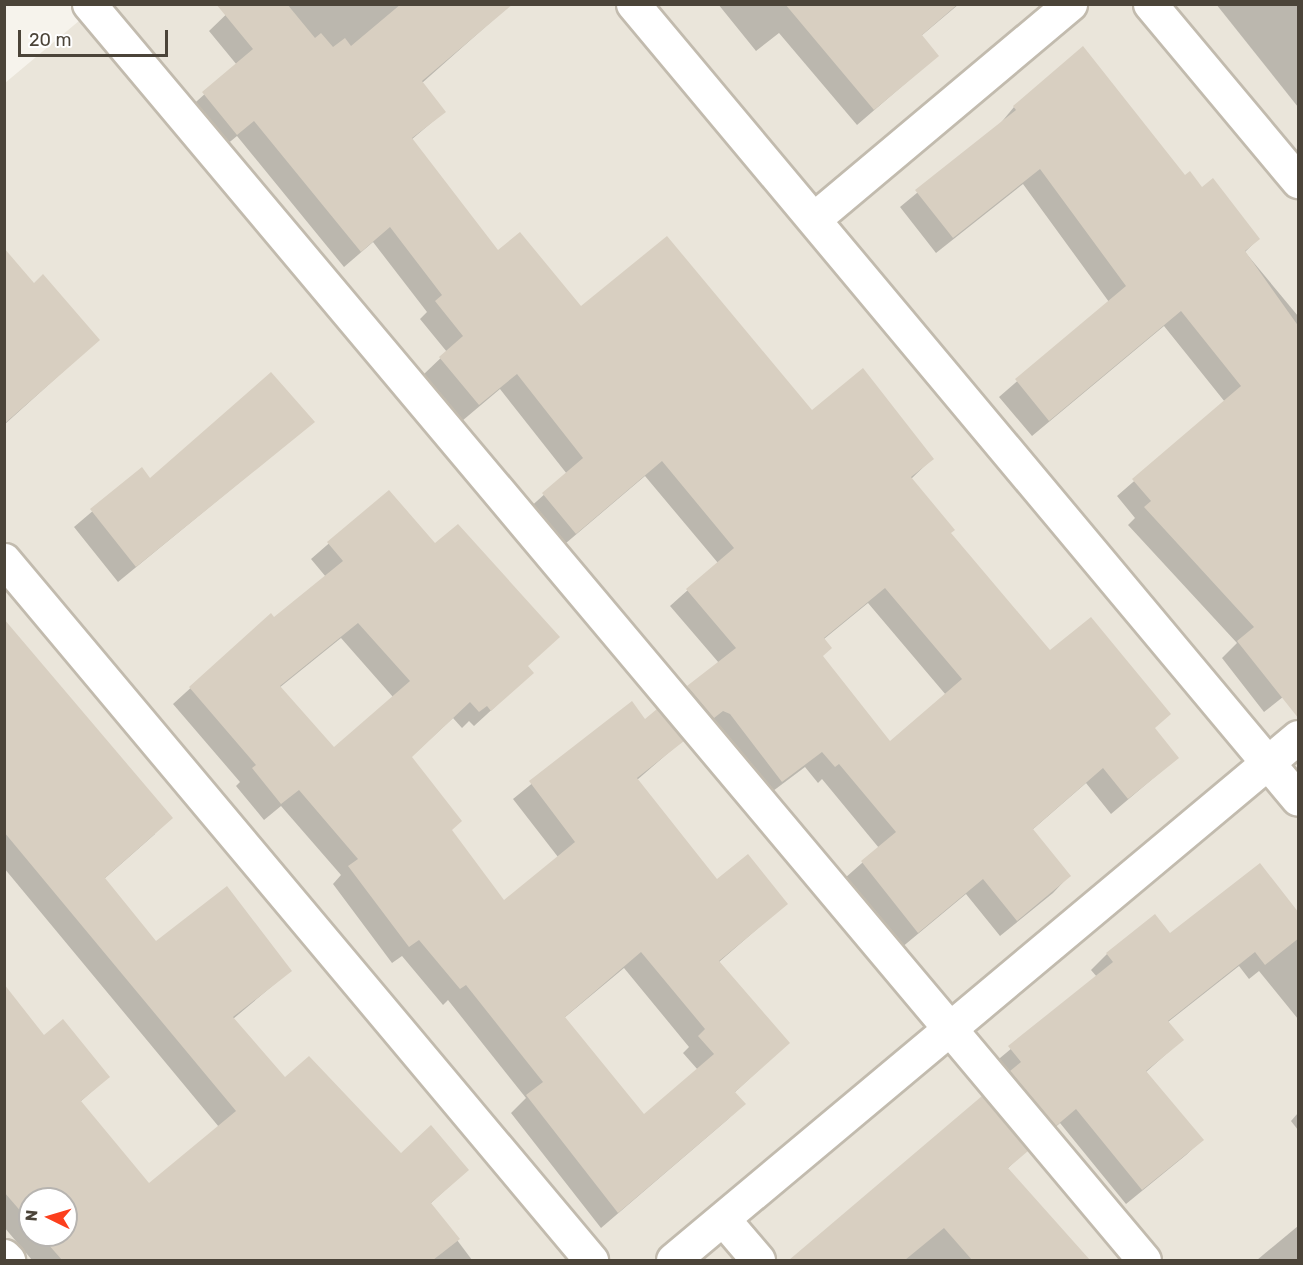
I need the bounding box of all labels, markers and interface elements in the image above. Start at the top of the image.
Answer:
scale bar [21,18,171,56]
text: 20 m [29,29,71,51]
north arrow [18,1187,78,1247]
text: N [22,1209,42,1222]

